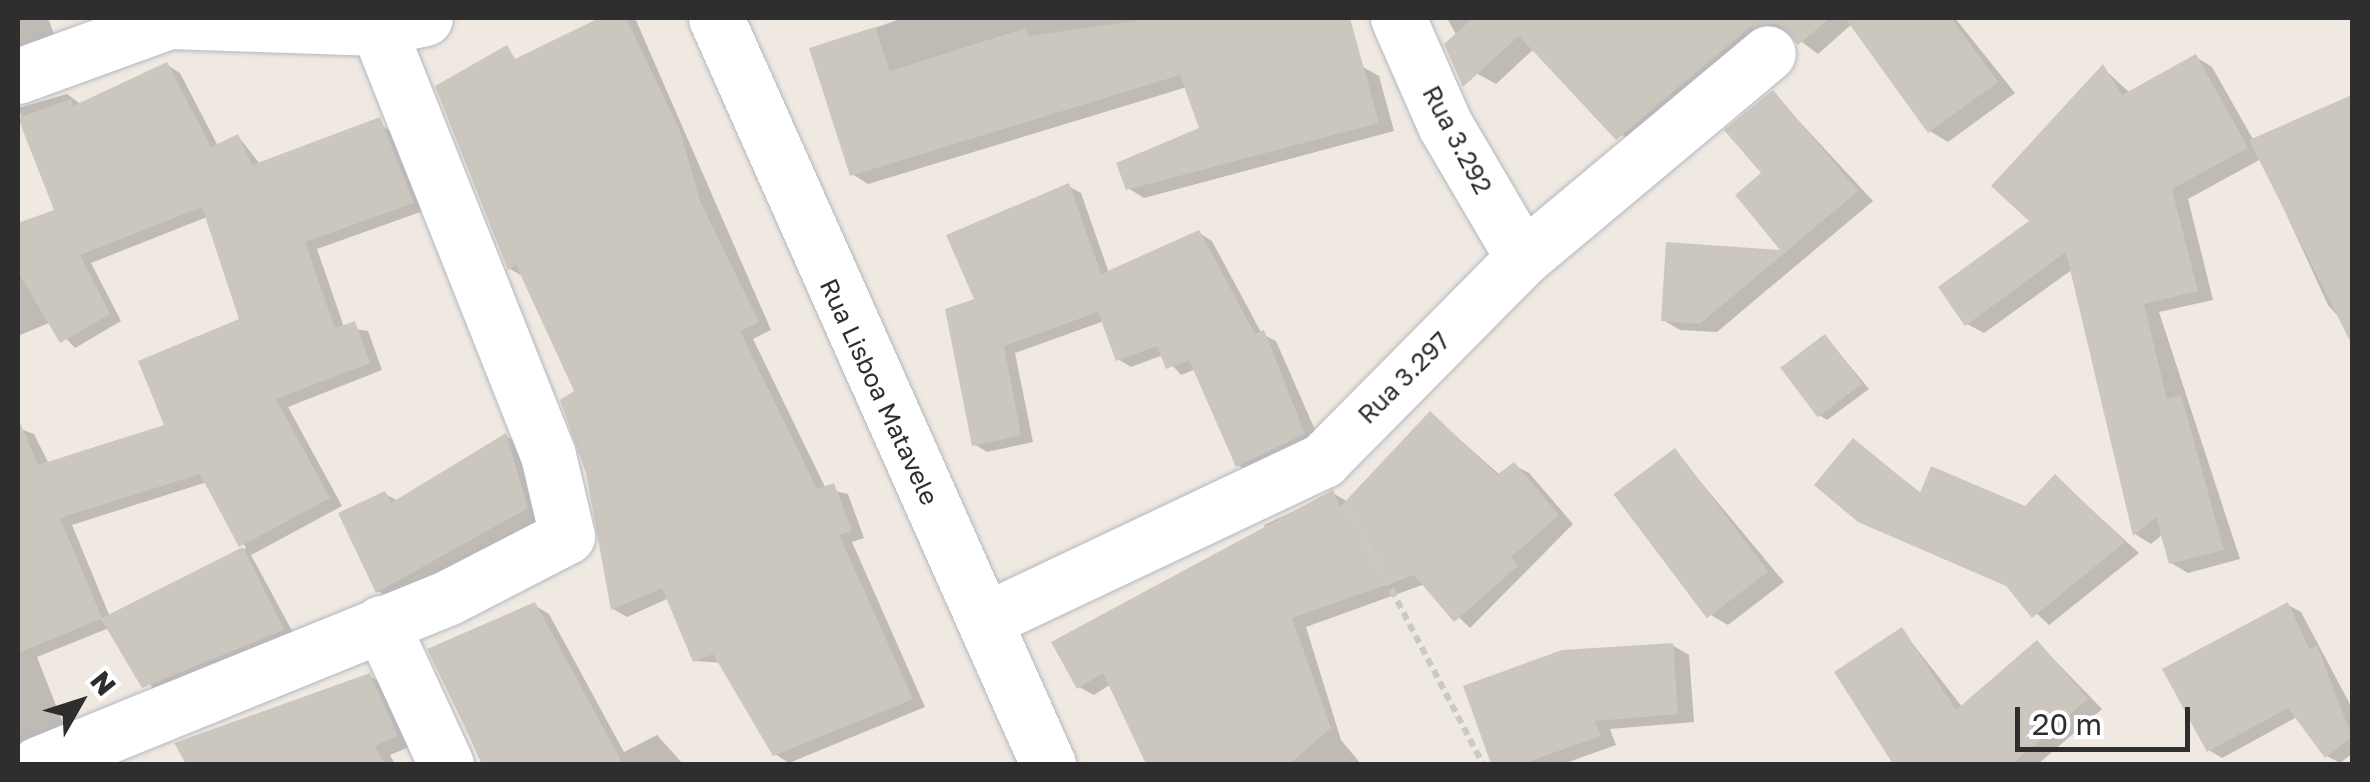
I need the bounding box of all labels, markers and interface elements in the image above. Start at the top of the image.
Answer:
street label: Rua 3.292 [1416,81,1498,199]
street label: Rua Lisboa Matavele [813,274,945,510]
street label: Rua 3.297 [1352,326,1456,430]
north arrow [30,652,130,752]
text: N [84,664,123,701]
scale bar [2020,687,2195,749]
text: 20 m [2032,706,2102,742]

